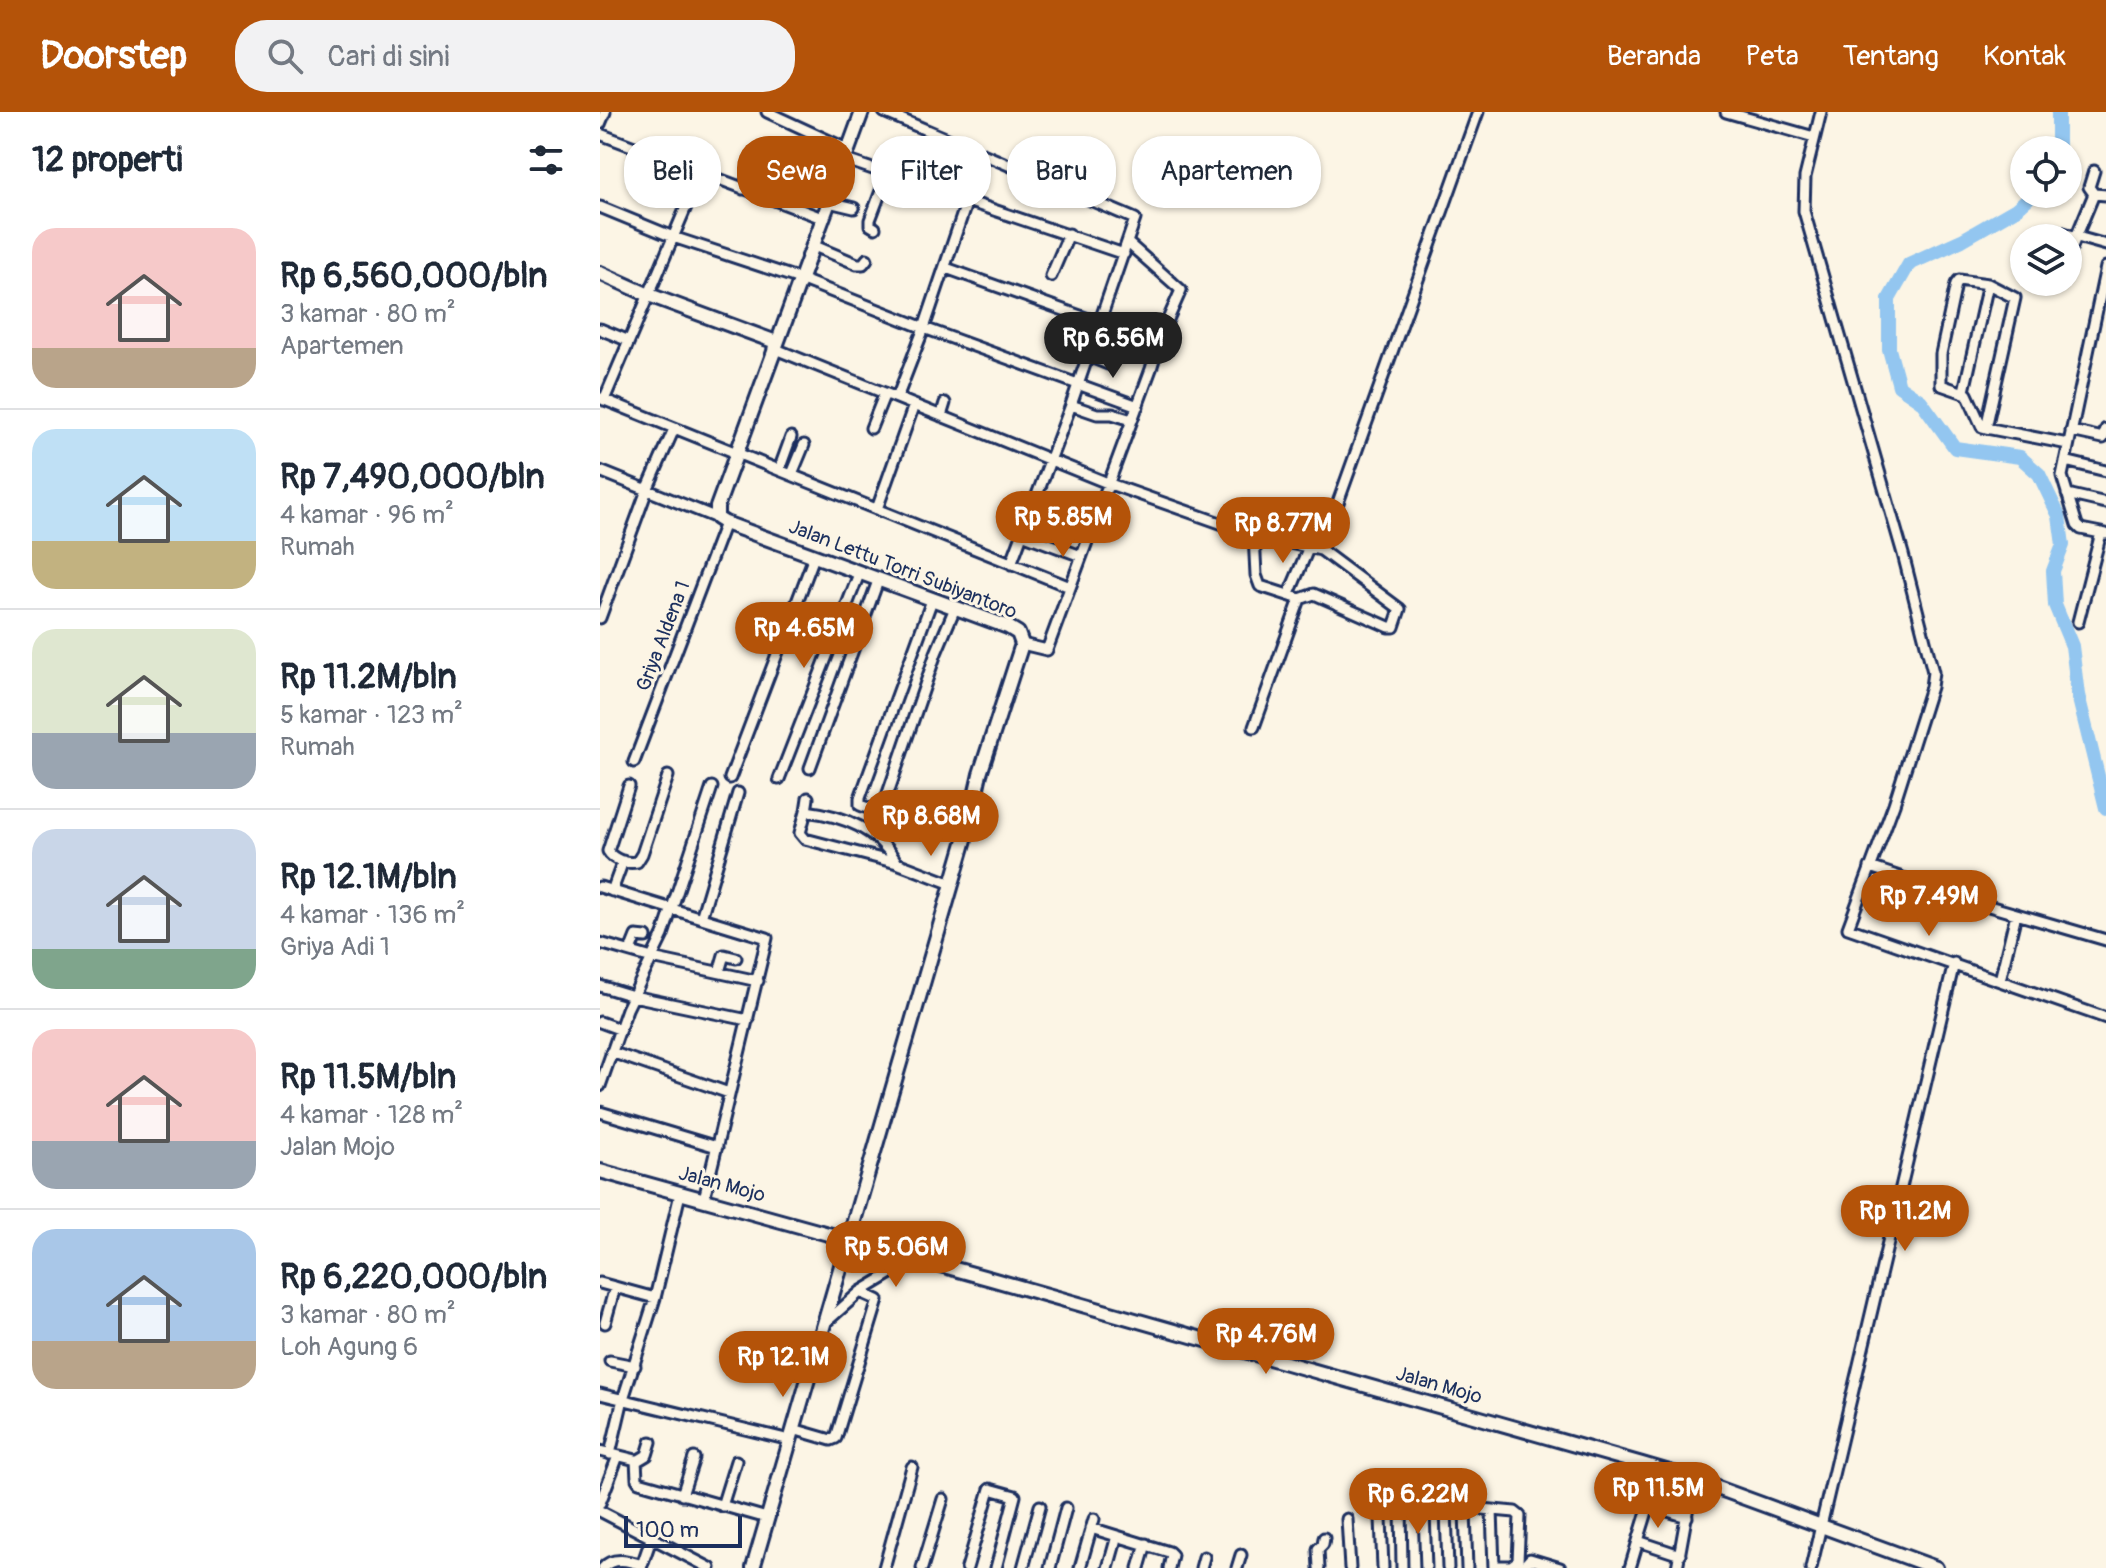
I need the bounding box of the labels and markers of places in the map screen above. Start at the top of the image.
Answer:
pin: Rp 6.56M [1030,312,1196,380]
pin: Rp 5.85M [980,491,1146,559]
pin: Rp 8.77M [1200,497,1366,565]
pin: Rp 4.65M [721,602,887,670]
pin: Rp 8.68M [848,790,1014,858]
pin: Rp 7.49M [1846,870,2012,938]
pin: Rp 11.2M [1822,1185,1988,1253]
pin: Rp 5.06M [813,1221,979,1289]
pin: Rp 4.76M [1183,1308,1349,1376]
pin: Rp 12.1M [700,1331,866,1399]
pin: Rp 11.5M [1575,1462,1741,1530]
pin: Rp 6.22M [1335,1468,1501,1536]

